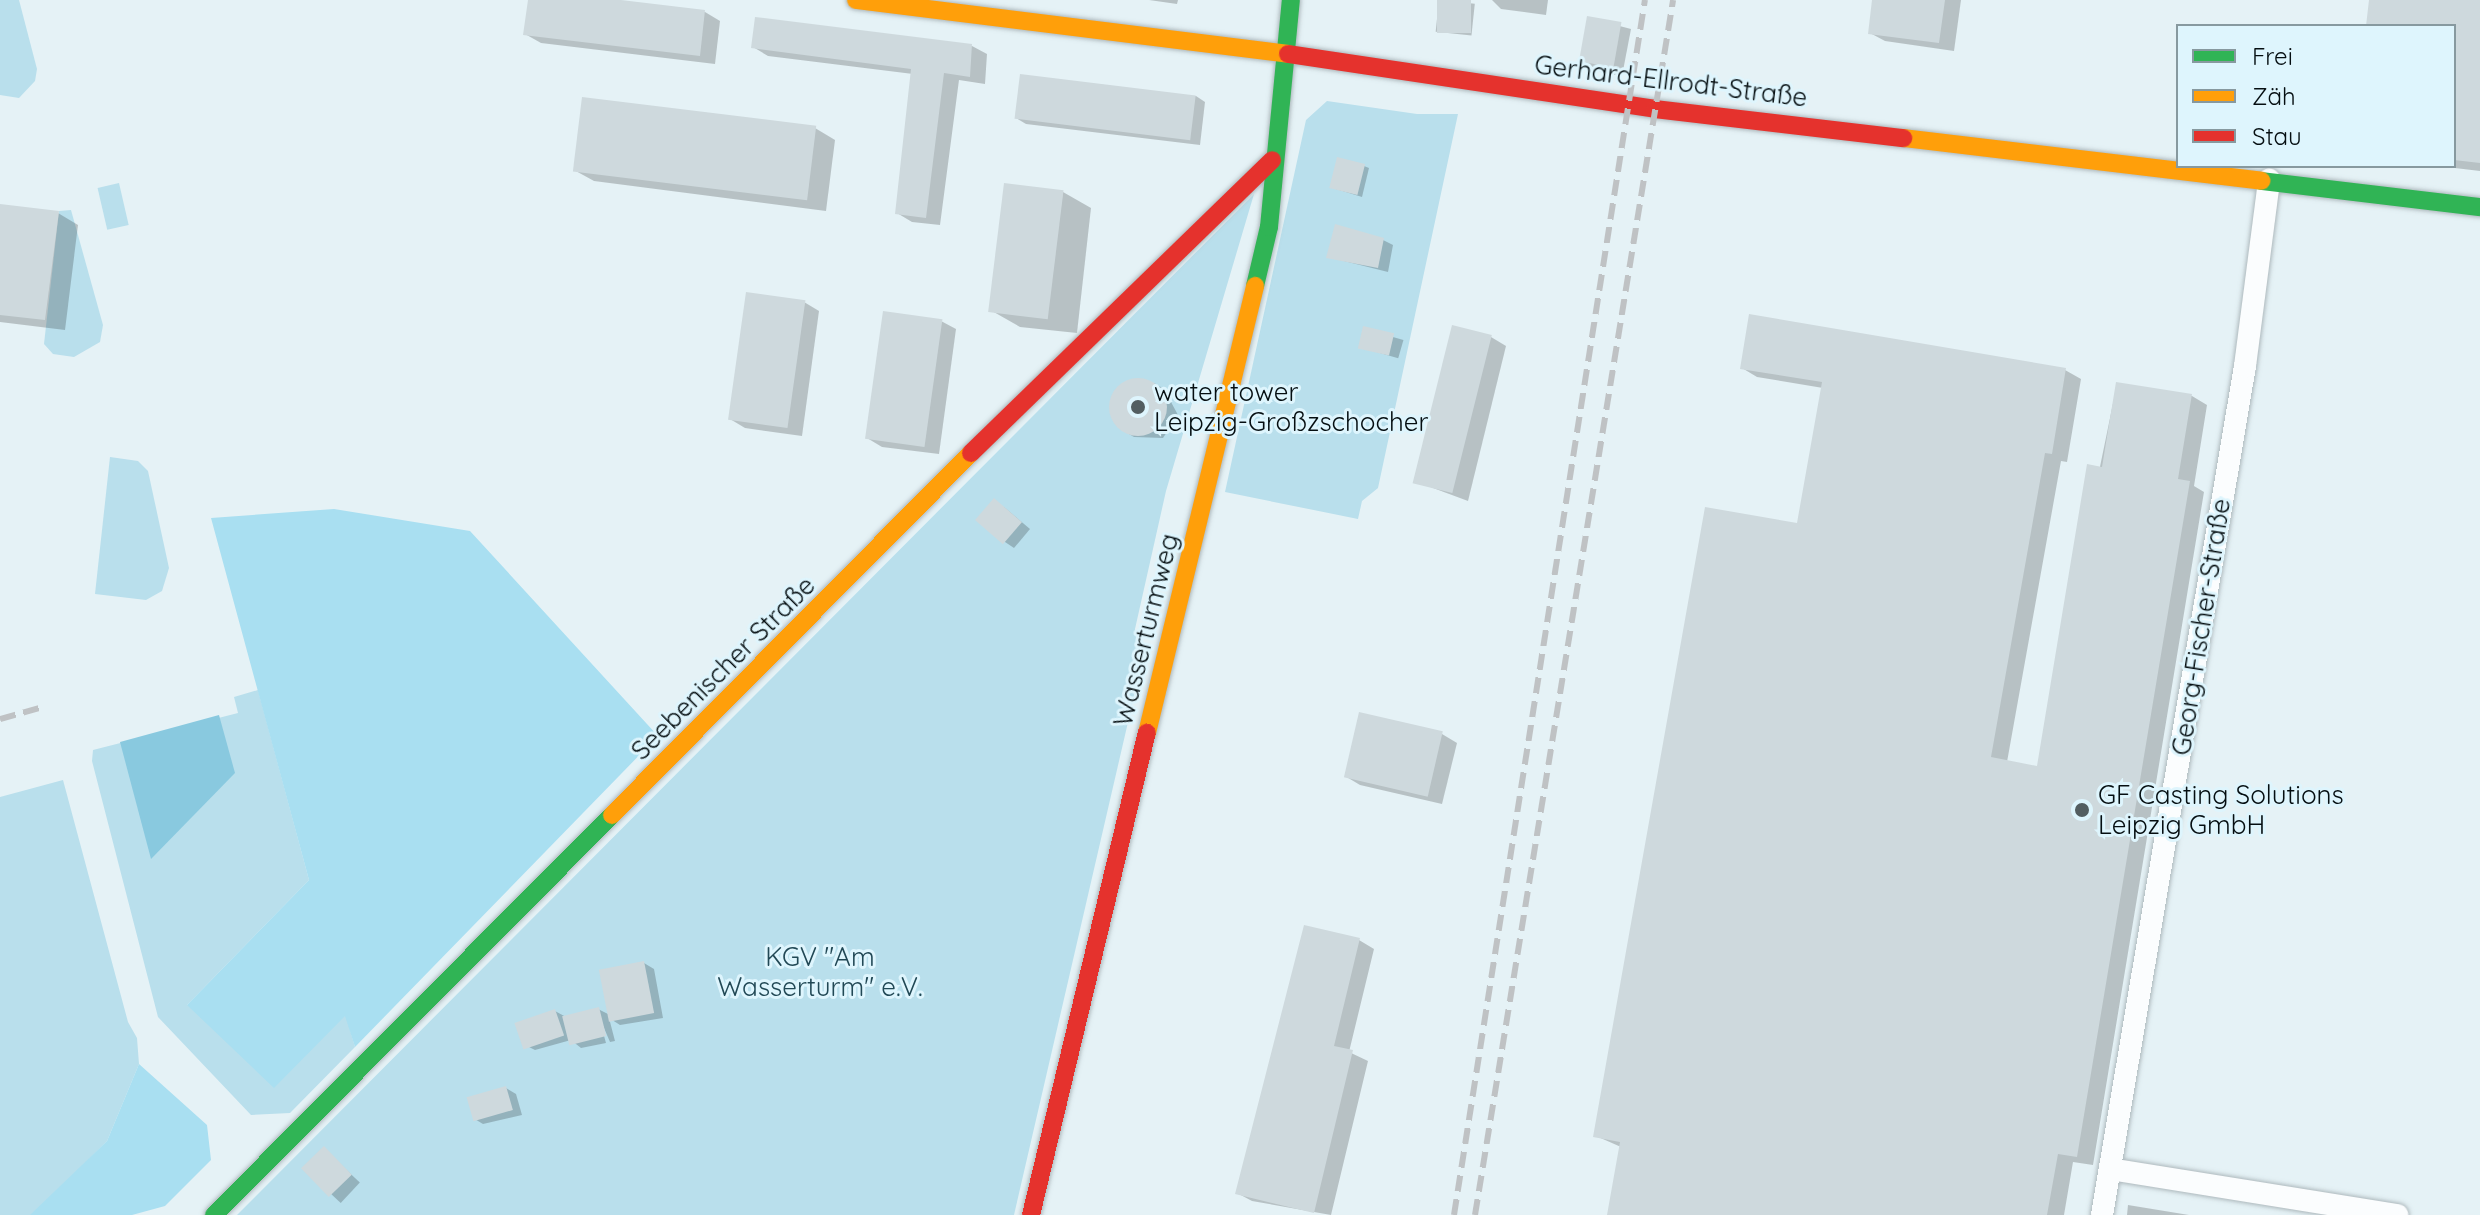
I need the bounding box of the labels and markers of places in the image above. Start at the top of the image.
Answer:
place label: water tower Leipzig-Großzschocher [1154,376,1428,438]
marker: water tower Leipzig-Großzschocher [1129,398,1147,416]
place label: GF Casting Solutions Leipzig GmbH [2098,779,2344,840]
marker: GF Casting Solutions Leipzig GmbH [2073,801,2091,819]

